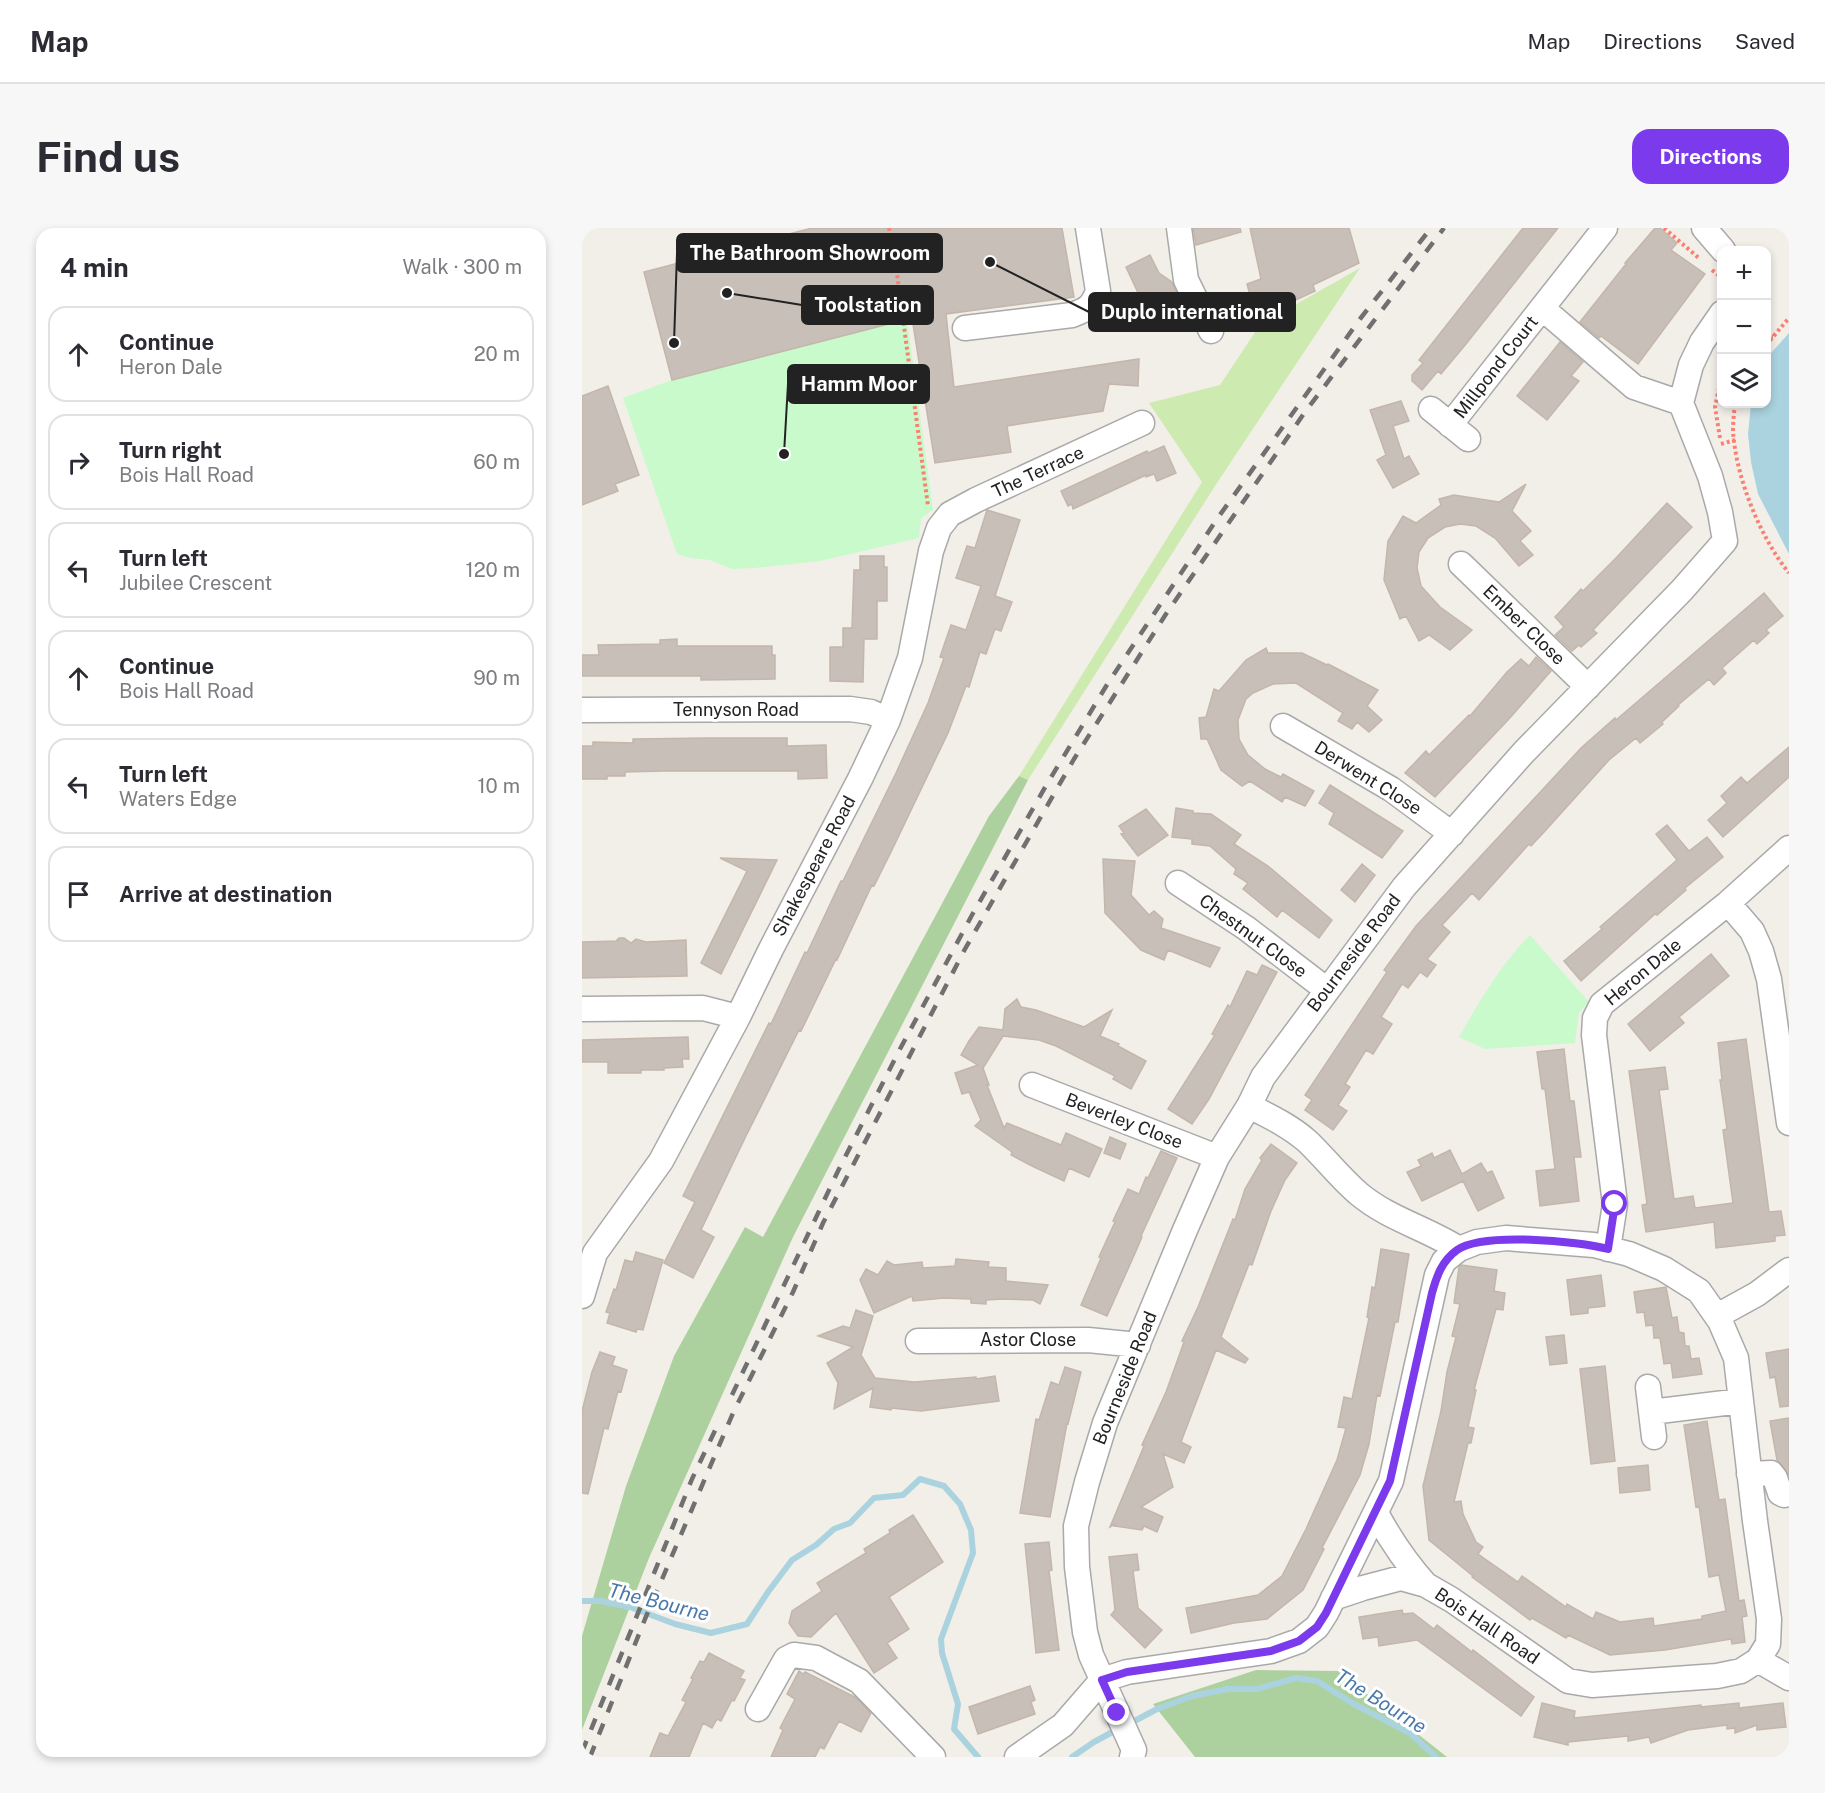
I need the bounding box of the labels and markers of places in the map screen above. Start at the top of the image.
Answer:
callout: The Bathroom Showroom [677,234,942,272]
callout: Toolstation [802,286,933,324]
callout: Duplo international [1089,293,1295,331]
callout: Hamm Moor [788,365,929,403]

